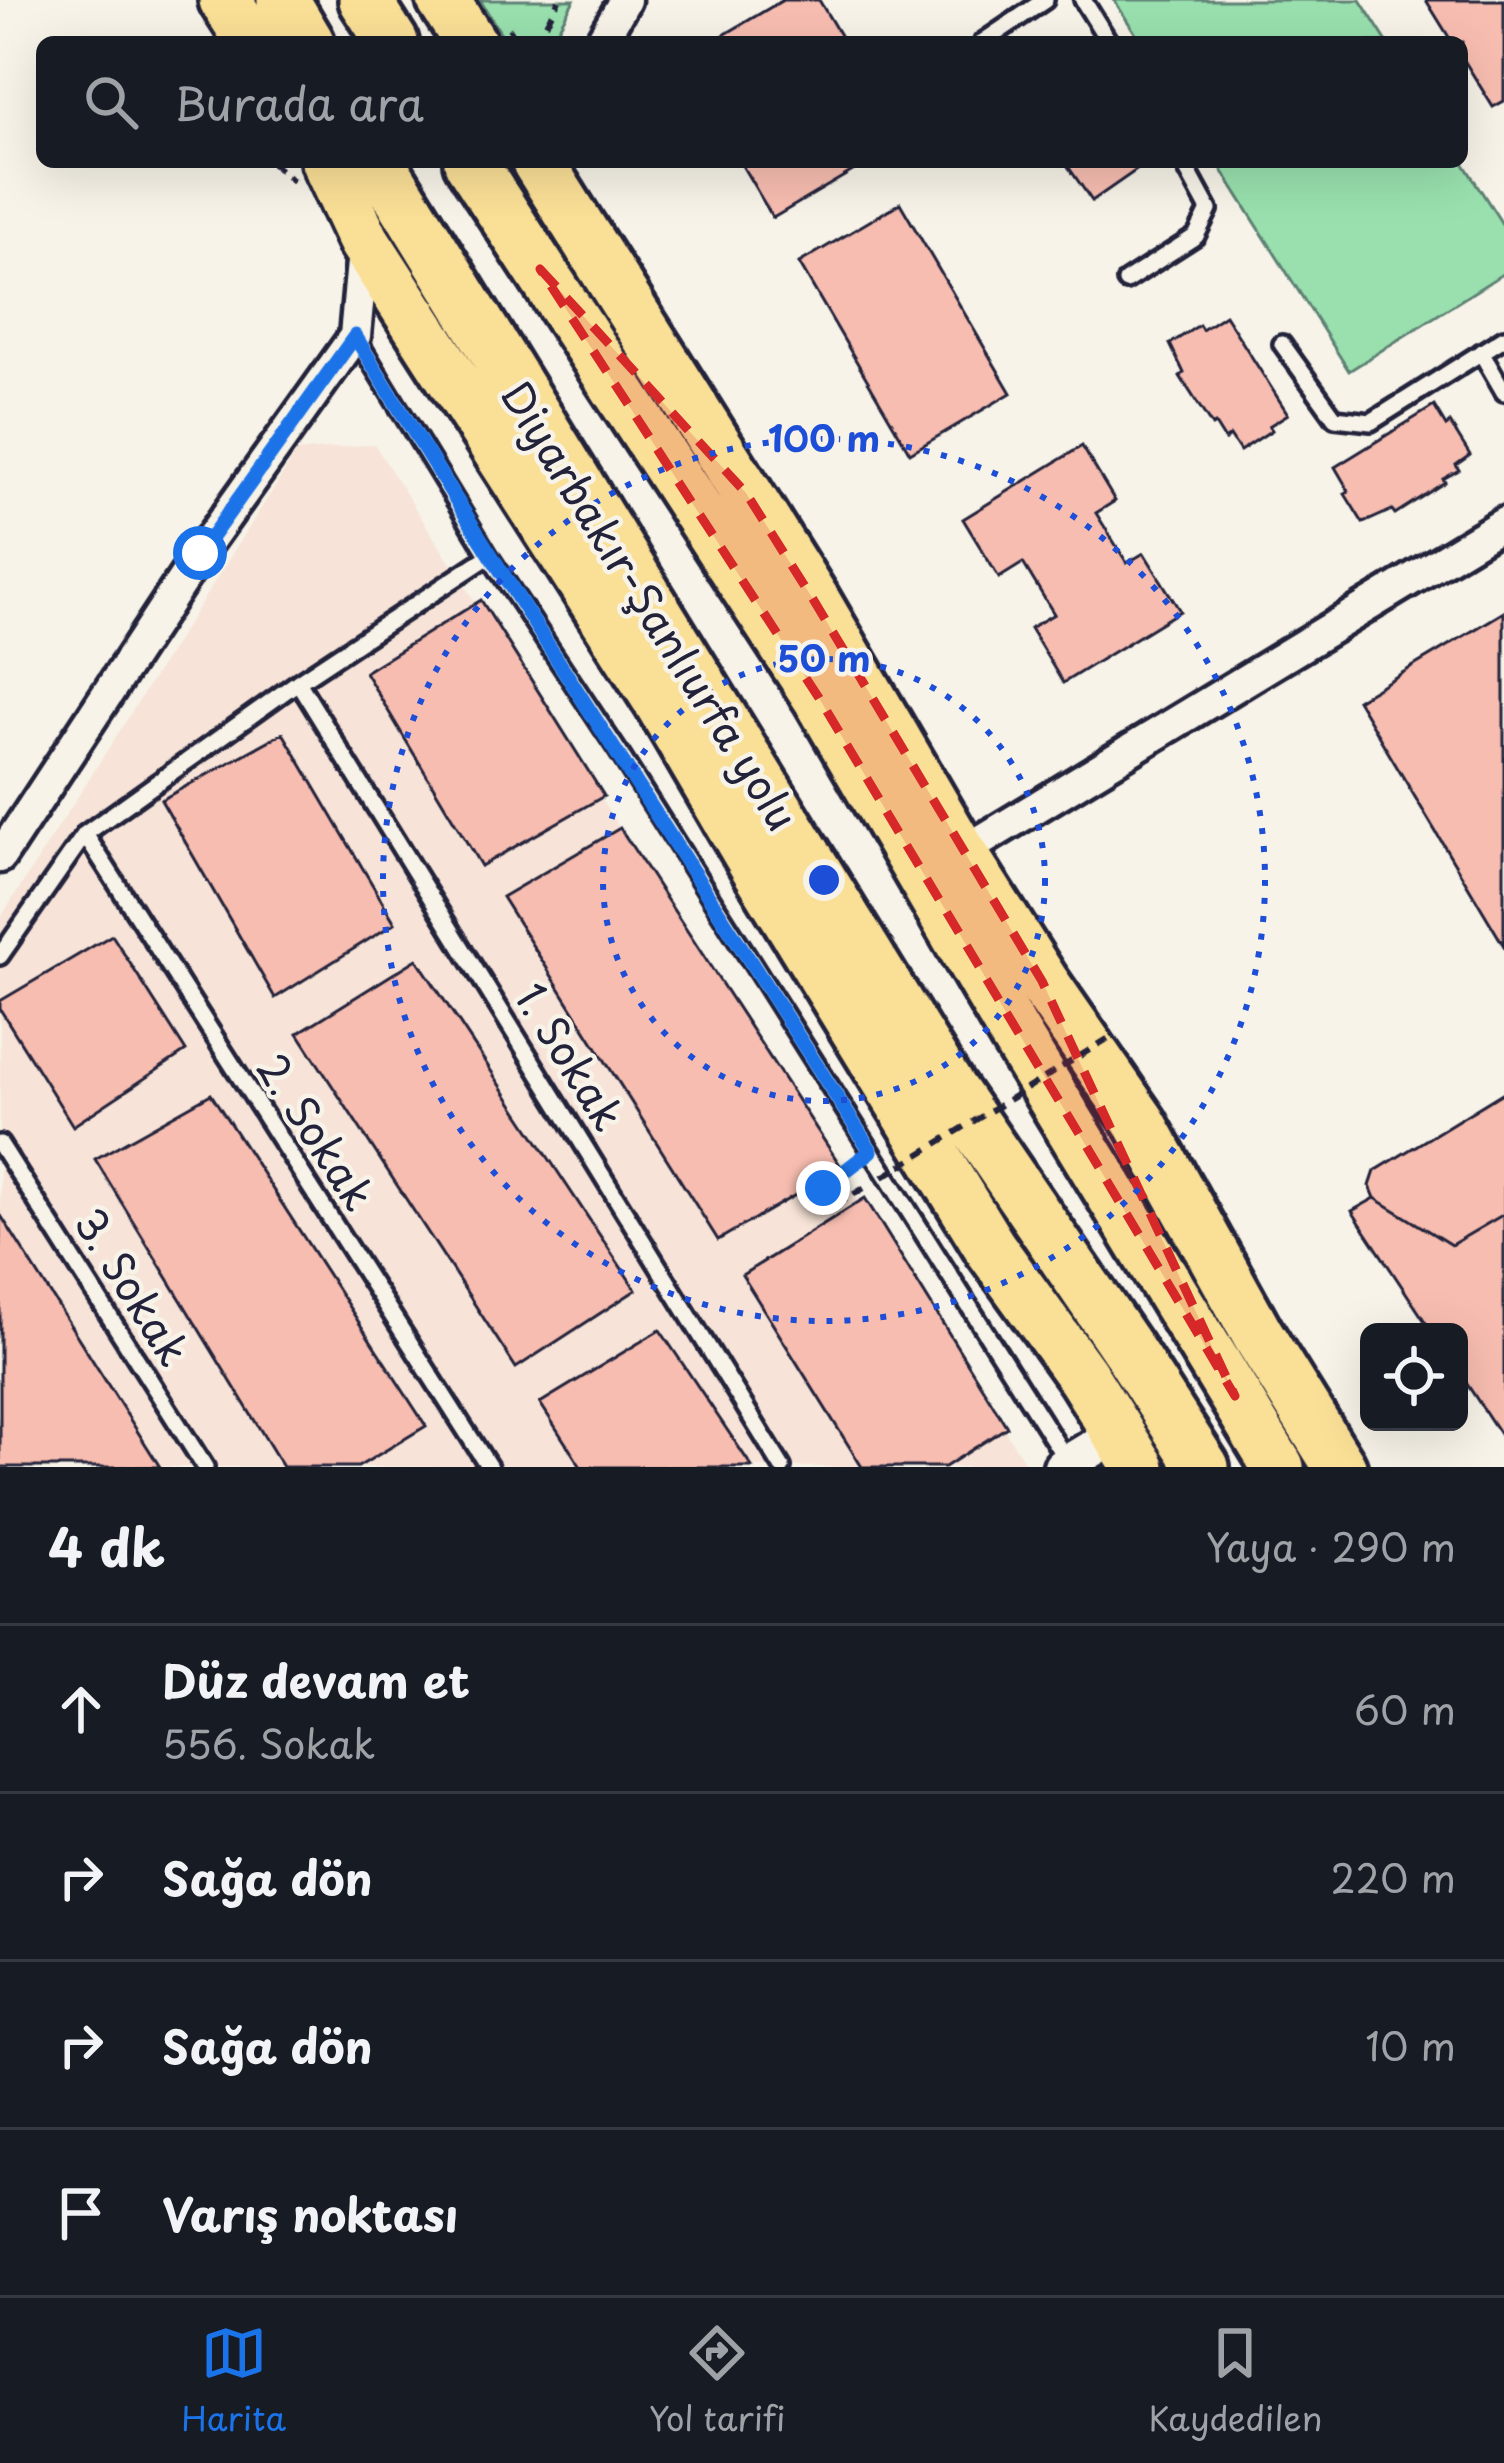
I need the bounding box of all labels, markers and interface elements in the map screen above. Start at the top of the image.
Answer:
search box [36,36,1468,168]
text: Burada ara [174,68,424,136]
icon: search [78,69,144,135]
street label: Diyarbakır-Şanlıurfa yolu [487,368,815,842]
text: 100 m [768,410,880,464]
route start [173,526,227,580]
text: 50 m [777,630,871,684]
centre of rings [803,859,845,901]
street label: 1. Sokak [501,970,641,1142]
street label: 2. Sokak [243,1040,391,1222]
route end [796,1161,850,1215]
street label: 3. Sokak [60,1195,206,1377]
map controls [1360,1323,1468,1431]
button: locate [1360,1323,1468,1431]
text: 4 dk [48,1507,165,1584]
text: Yaya · 290 m [1206,1516,1456,1575]
text: Düz devam et [162,1645,470,1713]
icon: ahead [48,1676,114,1742]
text: 60 m [1354,1679,1456,1738]
text: 556. Sokak [162,1713,375,1772]
text: Sağa dön [162,1843,373,1911]
icon: right [48,1844,114,1910]
text: 220 m [1331,1847,1456,1906]
text: Sağa dön [162,2011,373,2079]
icon: right [48,2012,114,2078]
text: 10 m [1365,2015,1456,2074]
text: Varış noktası [162,2179,458,2247]
icon: arrive [48,2180,114,2246]
tab: Harita [181,2320,286,2442]
tab: Yol tarifi [649,2320,786,2442]
tab: Kaydedilen [1148,2320,1323,2442]

